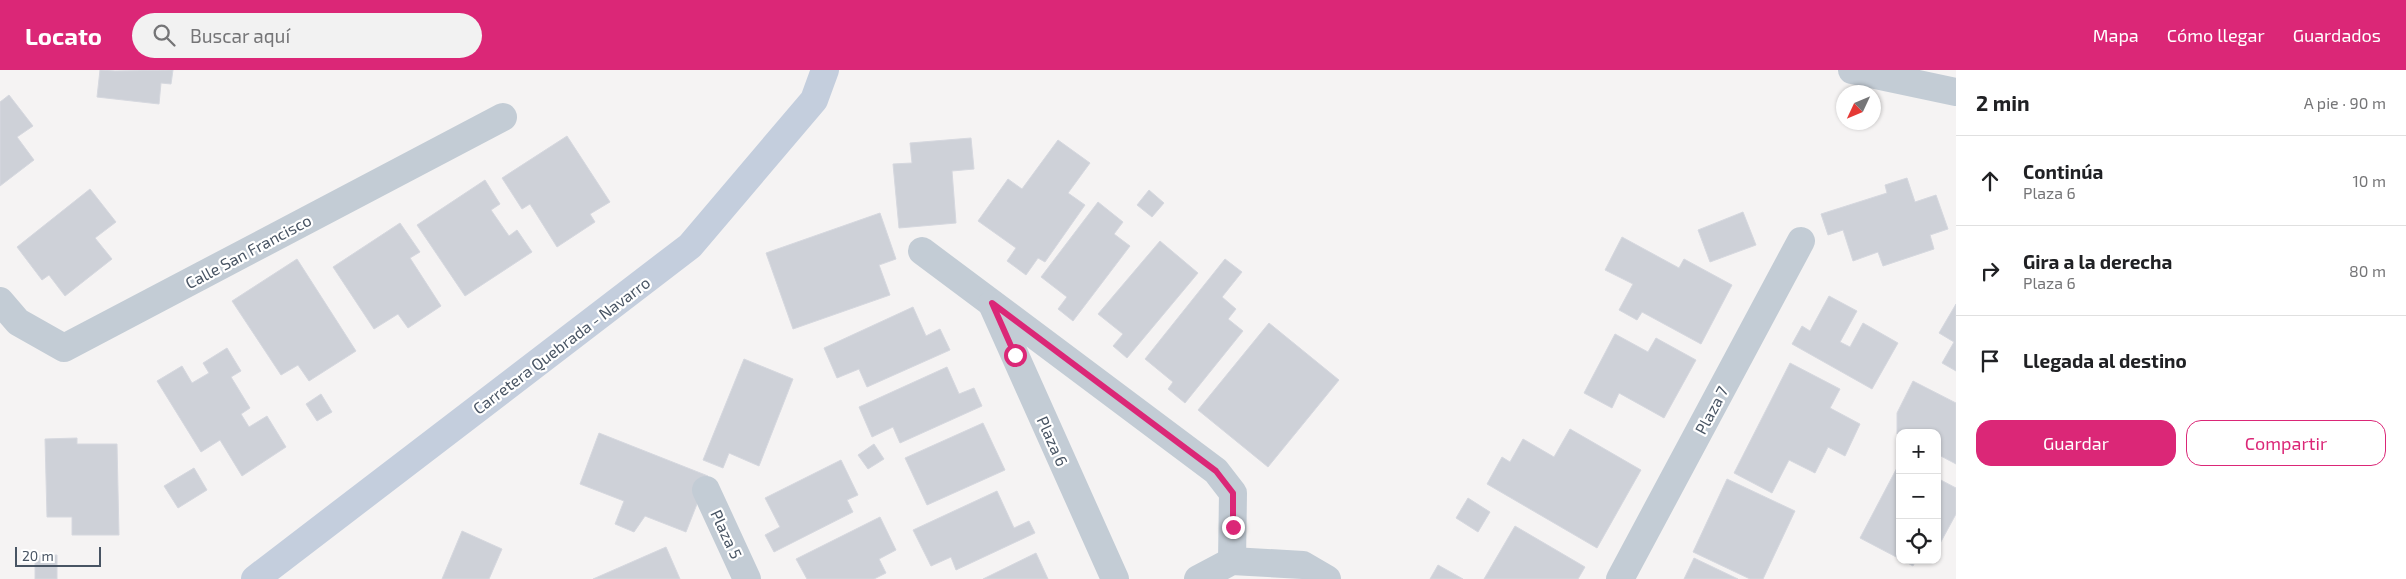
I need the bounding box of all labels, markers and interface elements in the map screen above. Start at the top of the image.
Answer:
search box [132,13,482,58]
text: Locato [25,21,102,50]
icon: search [150,21,178,49]
text: Buscar aquí [190,24,290,47]
text: Mapa [2093,24,2139,46]
text: Cómo llegar [2167,24,2265,46]
text: Guardados [2293,24,2381,46]
north arrow [1836,85,1881,130]
text: 2 min [1976,90,2030,115]
text: A pie · 90 m [2304,93,2386,112]
text: Continúa [2023,160,2103,183]
icon: ahead [1976,167,2004,195]
text: 10 m [2352,171,2386,190]
text: Plaza 6 [2023,183,2076,202]
street label: Calle San Francisco [182,210,314,292]
text: Gira a la derecha [2023,250,2172,273]
icon: right [1976,257,2004,285]
text: 80 m [2349,261,2386,280]
street label: Carretera Quebrada - Navarro [469,272,654,419]
text: Plaza 6 [2023,273,2076,292]
route start [1004,344,1027,367]
icon: arrive [1976,347,2004,375]
text: Llegada al destino [2023,349,2187,372]
street label: Plaza 7 [1690,383,1732,437]
street label: Plaza 6 [1034,413,1072,469]
button: Guardar [1976,420,2176,466]
button: Compartir [2186,420,2386,466]
map controls [1896,429,1941,564]
button: + [1896,429,1941,474]
button: − [1896,474,1941,519]
street label: Plaza 5 [707,506,747,562]
route end [1222,516,1245,539]
button: locate [1896,519,1941,564]
scale bar [15,544,101,567]
text: 20 m [22,547,54,564]

